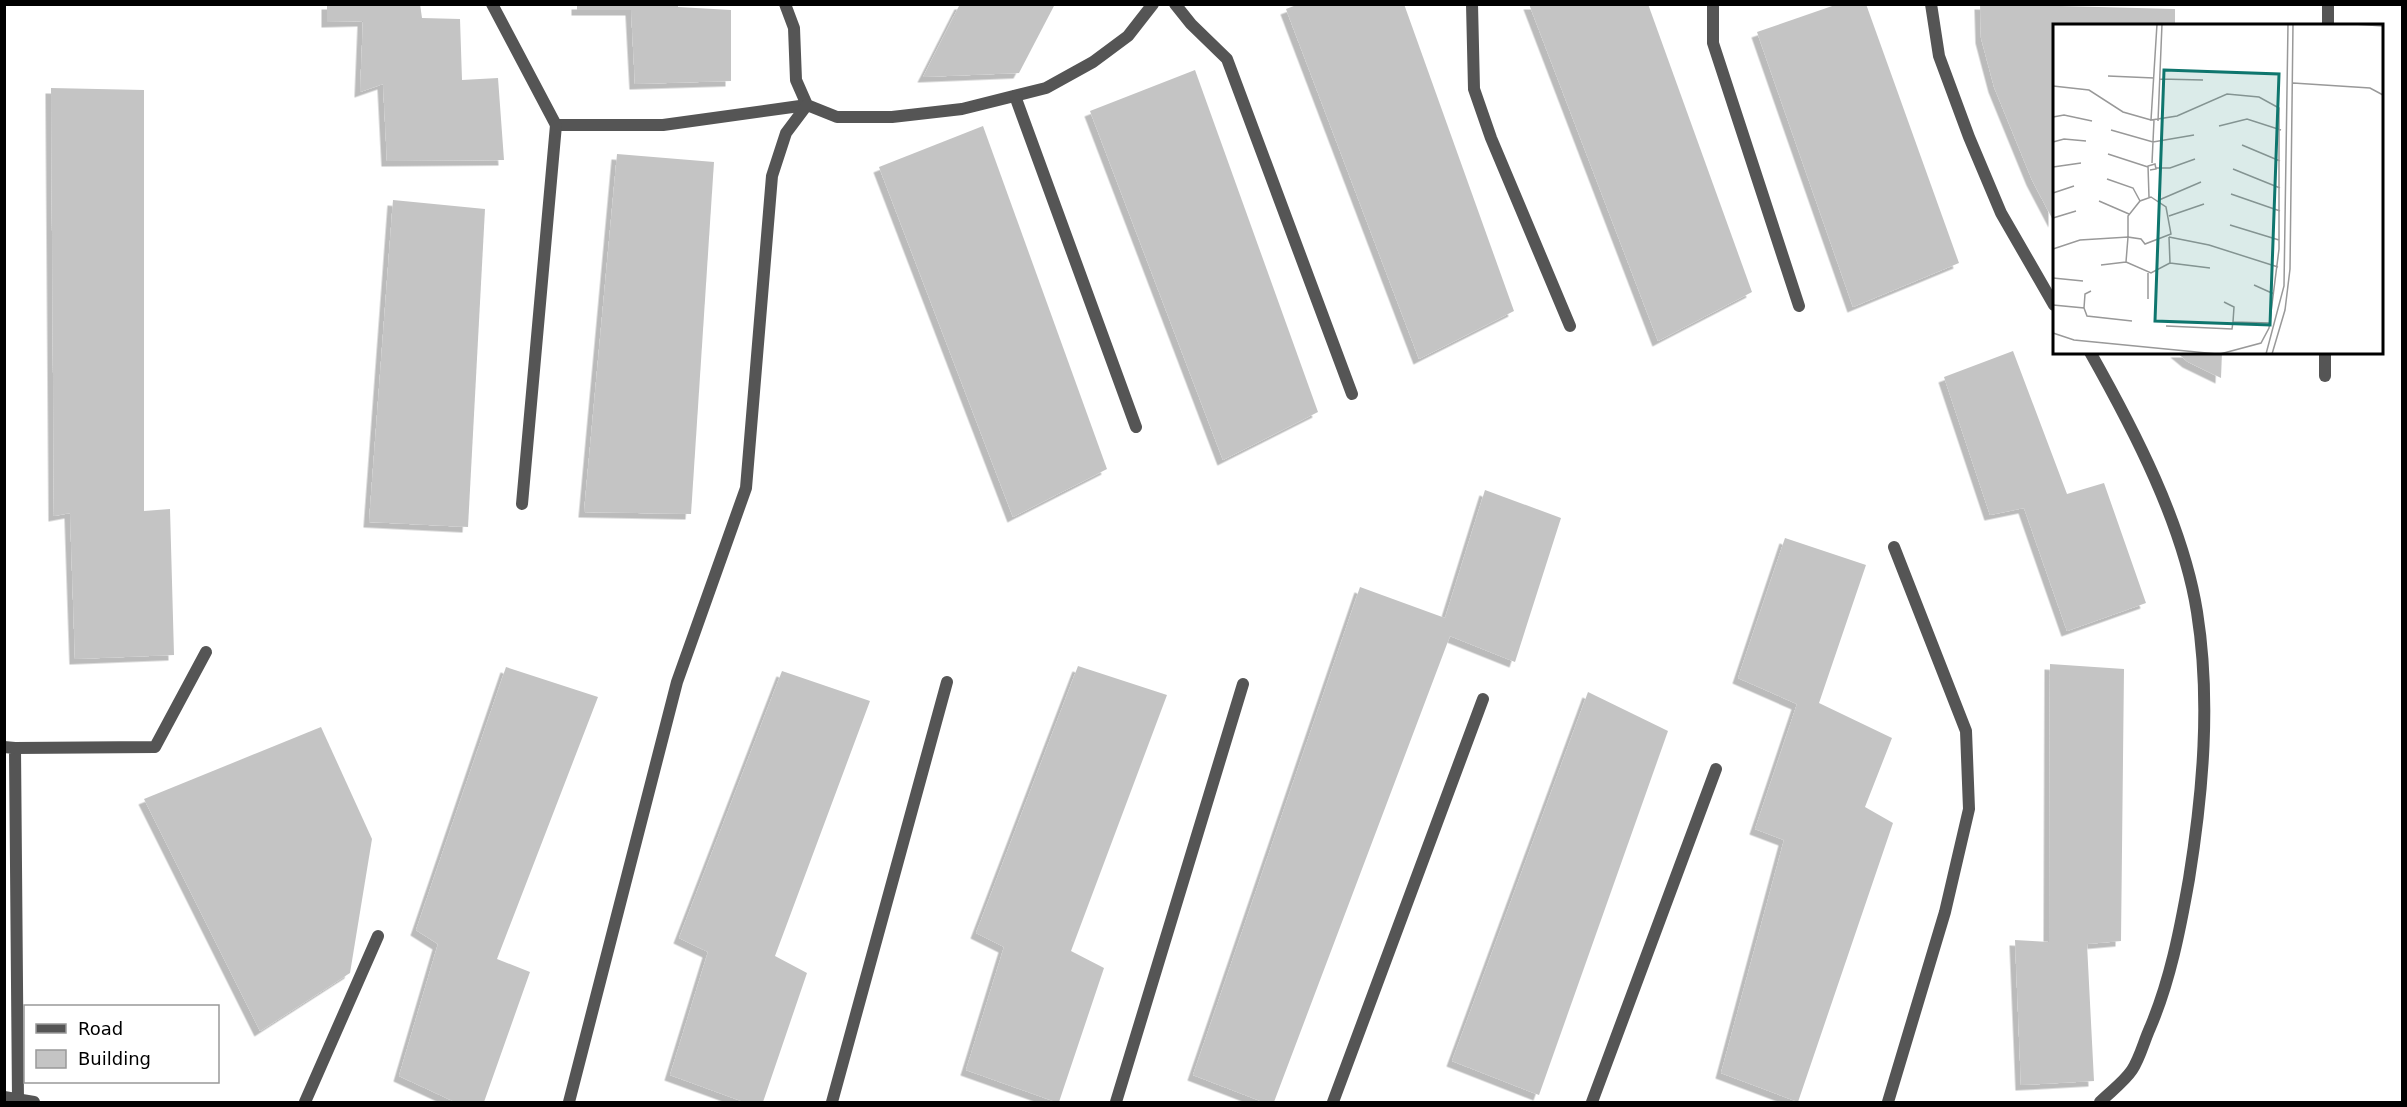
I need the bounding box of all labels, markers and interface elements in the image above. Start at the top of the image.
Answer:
inset map [2053,24,2383,354]
legend [24,1005,219,1083]
text: Road [78,1018,123,1039]
text: Building [78,1048,151,1069]

